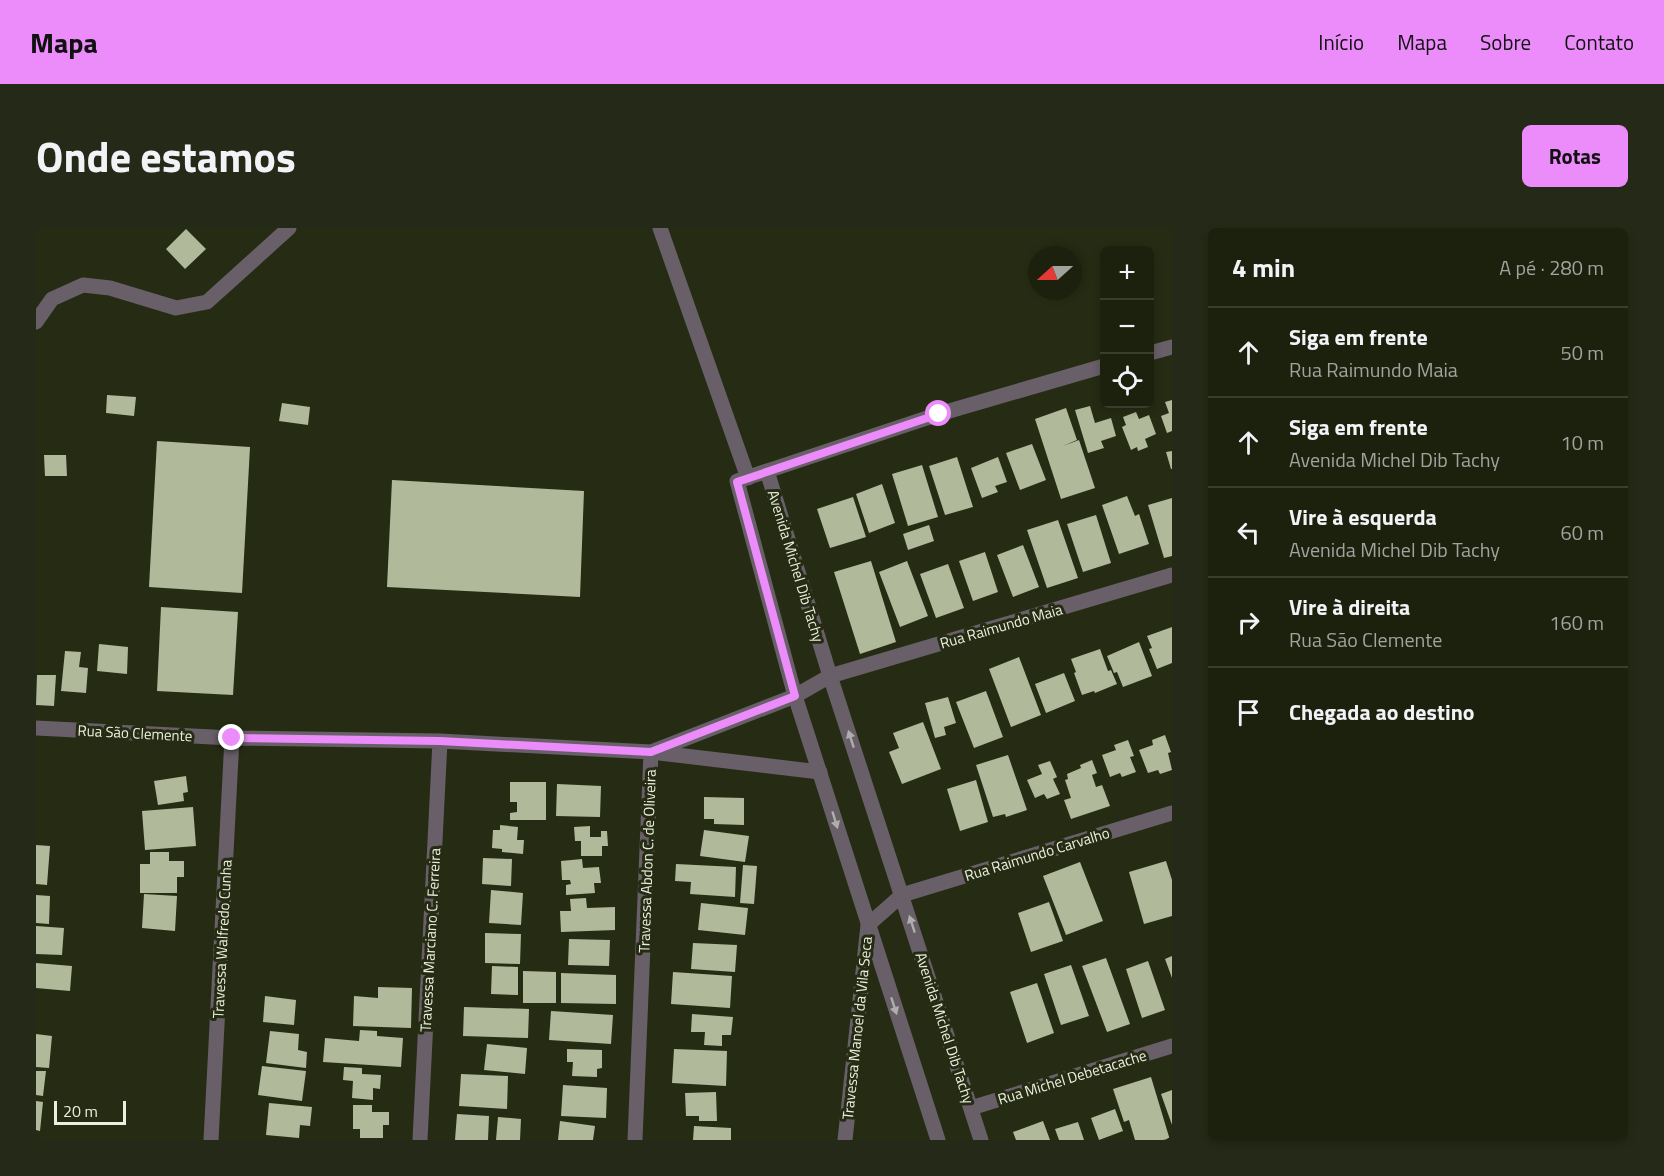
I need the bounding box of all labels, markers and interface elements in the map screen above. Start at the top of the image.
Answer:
text: Mapa [30,21,98,64]
text: Início [1318,26,1364,58]
text: Mapa [1397,26,1447,58]
text: Sobre [1480,26,1531,58]
text: Contato [1564,26,1634,58]
text: Onde estamos [36,124,296,188]
button: Rotas [1522,125,1628,187]
north arrow [1028,246,1082,300]
map controls [1100,246,1154,408]
button: + [1100,246,1154,300]
text: 4 min [1232,248,1295,287]
text: A pé · 280 m [1499,252,1604,283]
button: − [1100,300,1154,354]
text: Siga em frente [1289,320,1428,354]
icon: ahead [1232,336,1265,369]
text: 50 m [1560,337,1604,368]
button: locate [1100,354,1154,408]
text: Rua Raimundo Maia [1289,354,1458,385]
route start [925,400,951,426]
text: Siga em frente [1289,410,1428,444]
icon: ahead [1232,426,1265,459]
text: 10 m [1560,427,1604,458]
text: Avenida Michel Dib Tachy [1289,444,1500,475]
street label: Avenida Michel Dib Tachy [762,487,830,645]
text: Vire à esquerda [1289,500,1437,534]
icon: left [1232,516,1265,549]
text: 60 m [1560,517,1604,548]
text: Avenida Michel Dib Tachy [1289,534,1500,565]
text: Vire à direita [1289,590,1410,624]
street label: Rua Raimundo Maia [937,597,1066,655]
icon: right [1232,606,1265,639]
text: 160 m [1549,607,1604,638]
text: Rua São Clemente [1289,624,1442,655]
text: Chegada ao destino [1289,695,1475,729]
icon: arrive [1232,696,1265,729]
street label: Rua São Clemente [77,719,193,747]
route end [218,724,244,750]
one-way arrow [846,730,855,748]
street label: Travessa Abdon C. de Oliveira [632,768,662,953]
one-way arrow [831,811,840,829]
street label: Rua Raimundo Carvalho [962,821,1112,887]
street label: Travessa Marciano C. Ferreira [414,847,446,1033]
street label: Travessa Walfredo Cunha [206,859,238,1019]
one-way arrow [907,915,916,933]
street label: Travessa Manoel da Vila Seca [836,935,878,1121]
street label: Avenida Michel Dib Tachy [910,949,980,1107]
one-way arrow [890,997,899,1015]
street label: Rua Michel Debetacache [995,1043,1149,1111]
scale bar [54,1098,126,1126]
text: 20 m [63,1099,98,1123]

